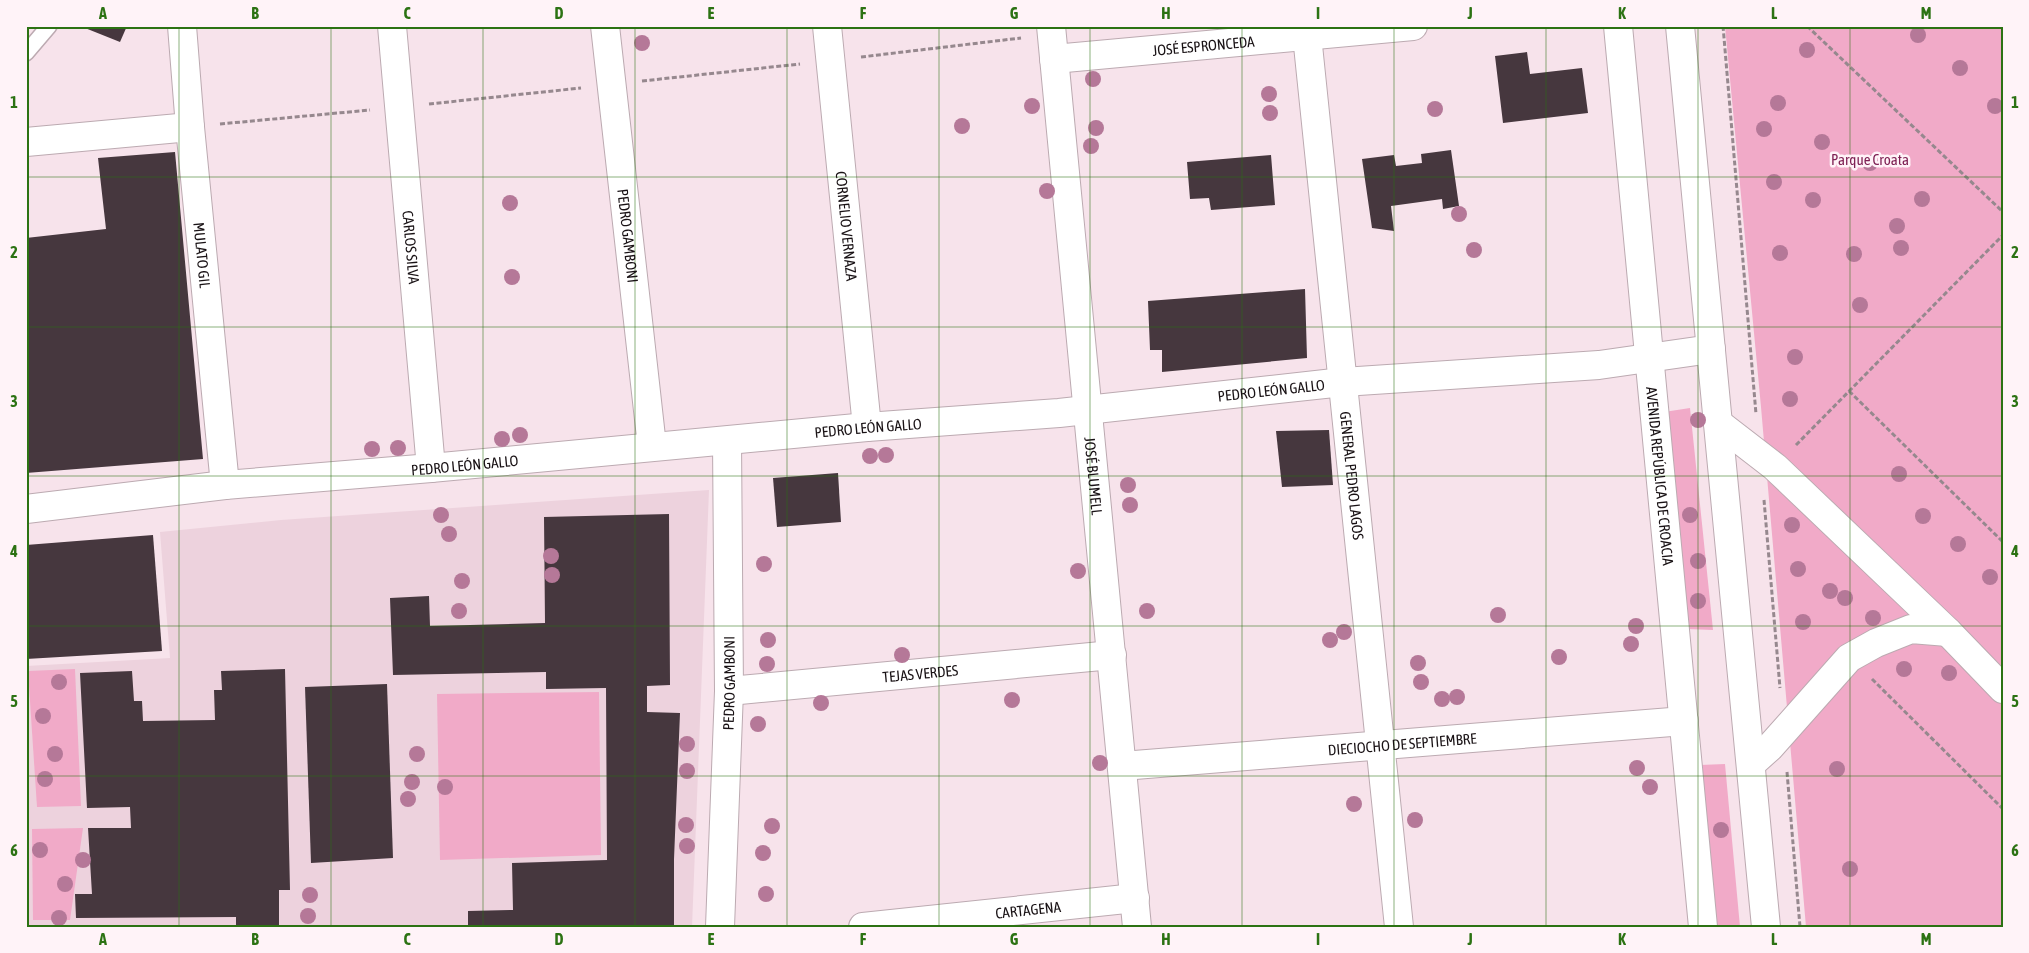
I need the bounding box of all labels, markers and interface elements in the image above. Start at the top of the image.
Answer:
text: A [98,4,107,22]
text: B [251,4,259,22]
text: C [403,4,411,22]
text: D [555,4,564,22]
text: E [708,4,715,22]
text: F [860,4,867,22]
text: G [1010,4,1019,22]
text: H [1161,4,1171,22]
text: I [1316,4,1320,22]
text: J [1466,4,1473,22]
text: K [1618,4,1626,22]
text: L [1771,4,1778,22]
text: M [1921,4,1931,22]
street label: JOSÉ ESPRONCEDA [1152,32,1256,58]
text: 1 [10,93,18,111]
text: 1 [2011,93,2019,111]
park label: Parque Croata [1831,151,1909,168]
street label: CORNELIO VERNAZA [833,170,861,282]
street label: PEDRO GAMBONI [615,188,642,283]
street label: CARLOS SILVA [400,210,423,285]
street label: MULATO GIL [191,221,214,289]
text: 2 [10,243,18,261]
text: 2 [2011,243,2019,261]
street label: PEDRO LEÓN GALLO [1217,376,1326,404]
street label: AVENIDA REPÚBLICA DE CROACIA [1644,386,1677,567]
text: 3 [10,392,18,410]
text: 3 [2011,392,2019,410]
street label: GENERAL PEDRO LAGOS [1337,411,1367,541]
street label: PEDRO LEÓN GALLO [814,415,922,440]
street label: JOSÉ BLUMELL [1082,436,1106,516]
street label: PEDRO LEÓN GALLO [410,451,519,478]
text: 4 [9,542,18,560]
text: 4 [2010,542,2019,560]
street label: PEDRO GAMBONI [719,636,738,731]
street label: TEJAS VERDES [882,661,959,685]
text: 5 [10,692,18,710]
text: 5 [2011,692,2019,710]
street label: DIECIOCHO DE SEPTIEMBRE [1327,729,1478,758]
text: 6 [10,841,18,859]
text: 6 [2011,841,2019,859]
street label: CARTAGENA [995,897,1062,921]
text: A [98,930,107,948]
text: B [251,930,259,948]
text: C [403,930,411,948]
text: D [555,930,564,948]
text: E [708,930,715,948]
text: F [860,930,867,948]
text: G [1010,930,1019,948]
text: H [1161,930,1171,948]
text: I [1316,930,1320,948]
text: J [1466,930,1473,948]
text: K [1618,930,1626,948]
text: L [1771,930,1778,948]
text: M [1921,930,1931,948]

